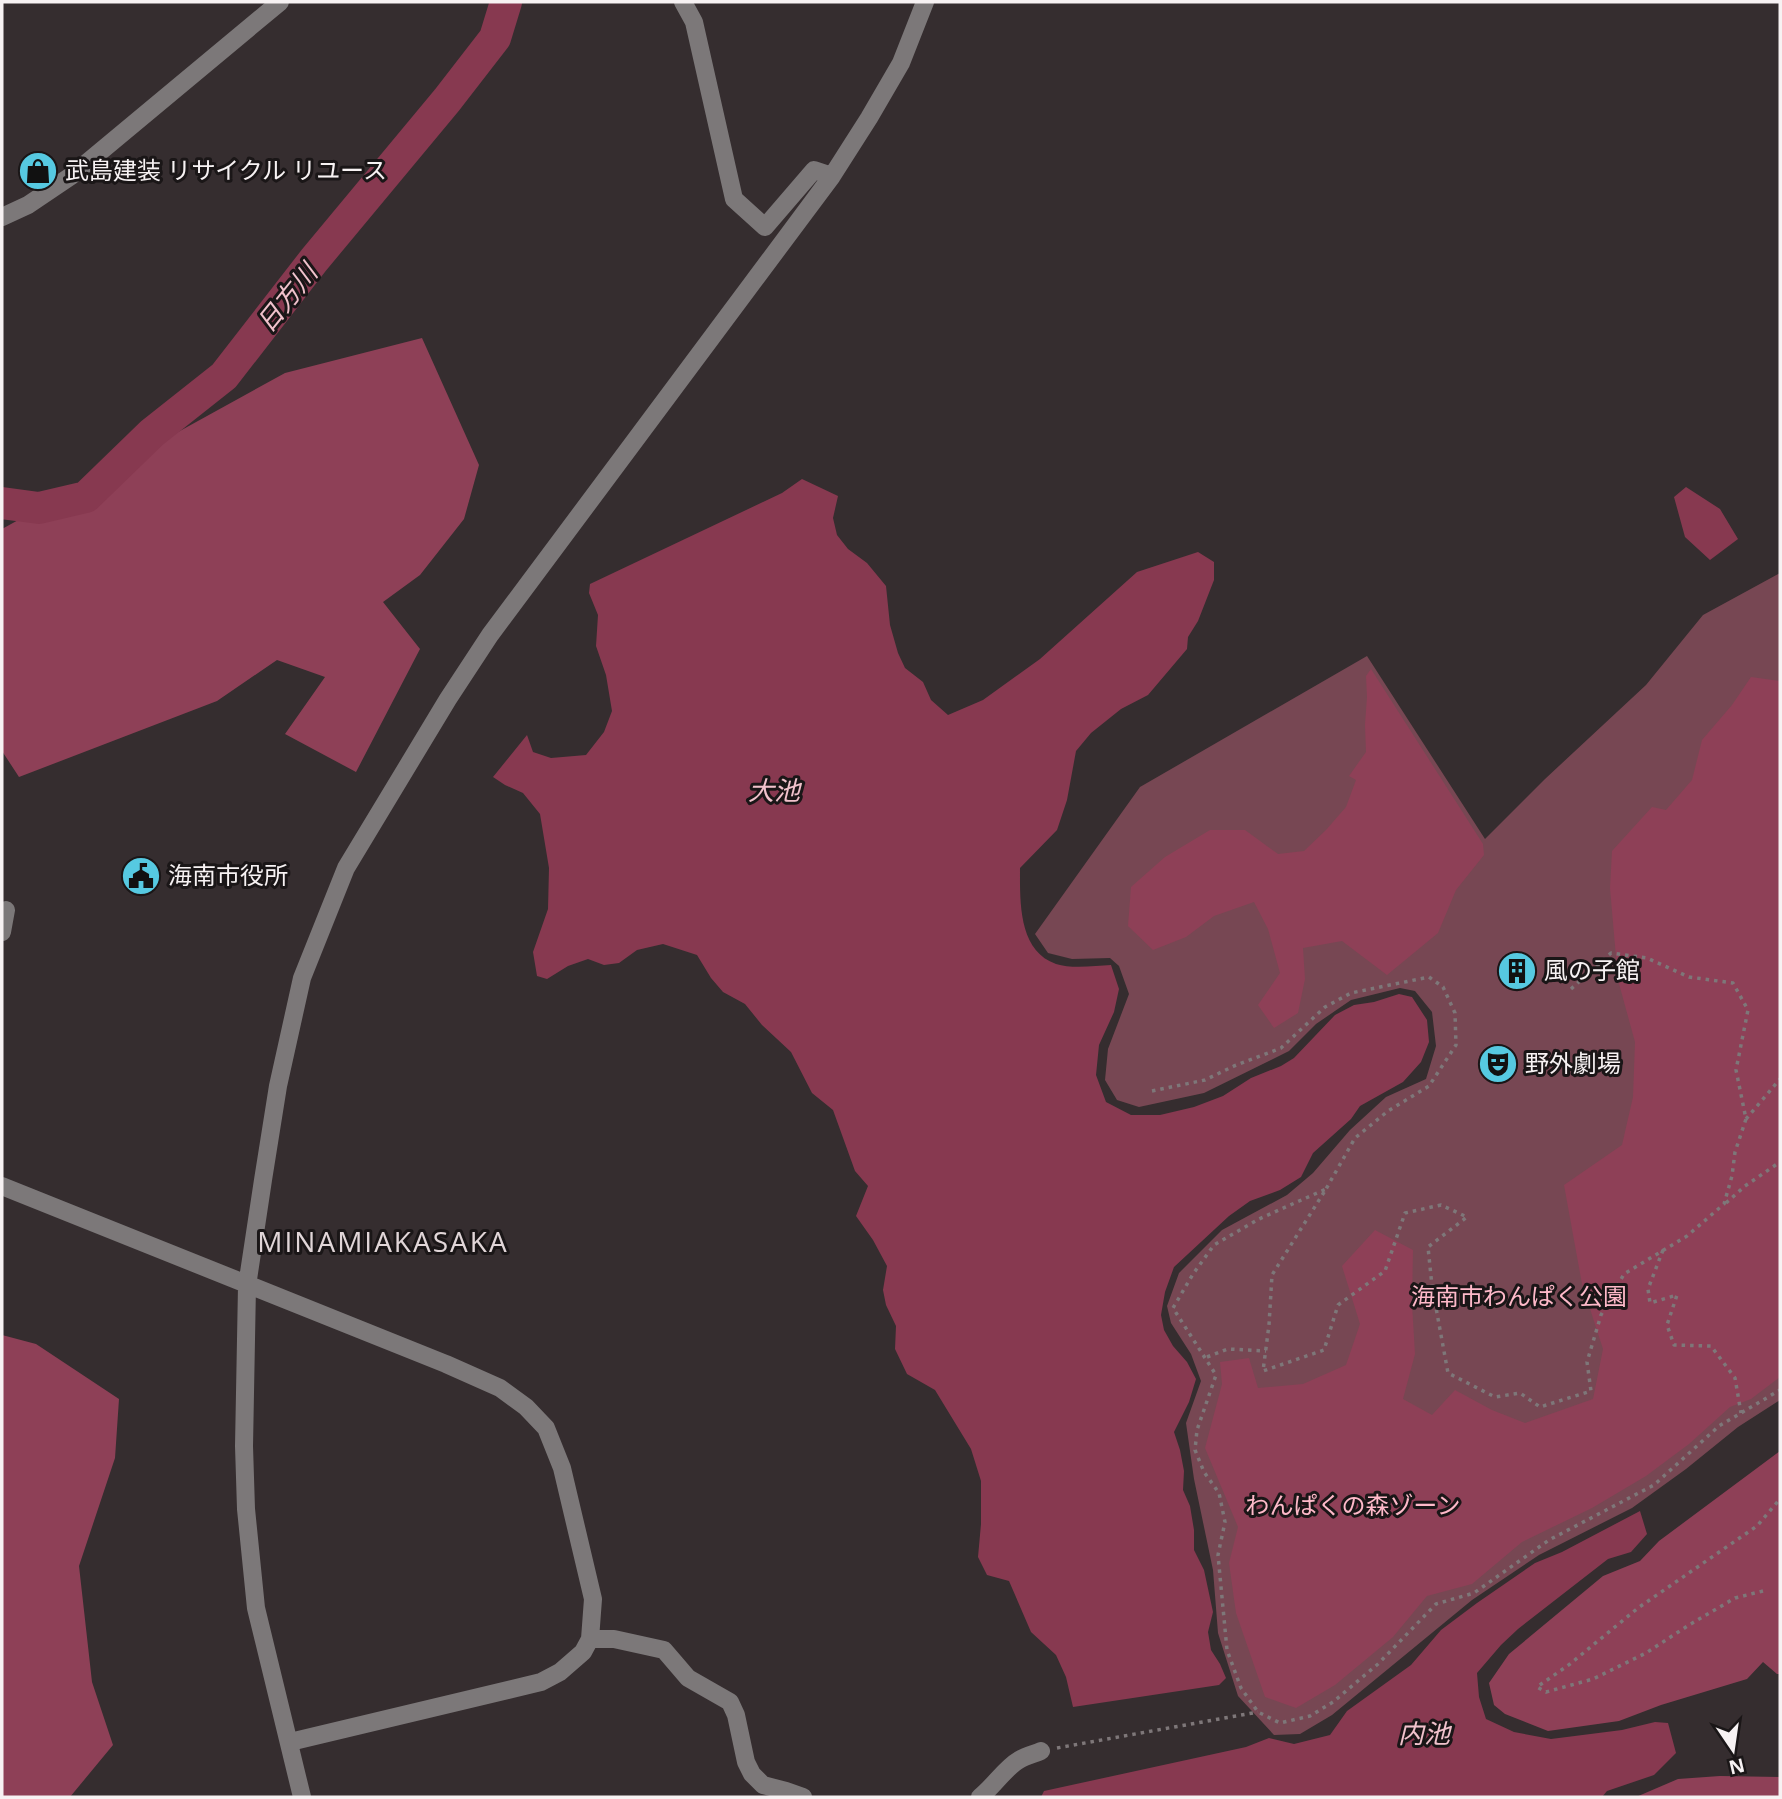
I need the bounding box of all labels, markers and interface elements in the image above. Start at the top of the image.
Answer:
shop icon: 武島建装 リサイクル リユース [17,150,59,192]
place label: 武島建装 リサイクル リユース [65,153,387,186]
water label: 日方川 [248,253,327,339]
water label: 大池 [748,772,803,808]
public building icon: 海南市役所 [120,855,162,897]
place label: 海南市役所 [168,858,288,891]
building icon: 風の子館 [1496,950,1538,992]
place label: 風の子館 [1544,953,1640,986]
theatre icon: 野外劇場 [1477,1043,1519,1085]
place label: 野外劇場 [1525,1046,1621,1079]
district label: MINAMIAKASAKA [257,1222,509,1260]
park label: 海南市わんぱく公園 [1411,1279,1627,1312]
park label: わんぱくの森ゾーン [1246,1488,1460,1521]
water label: 内池 [1398,1715,1453,1751]
north arrow [1698,1715,1768,1785]
text: N [1726,1752,1747,1781]

